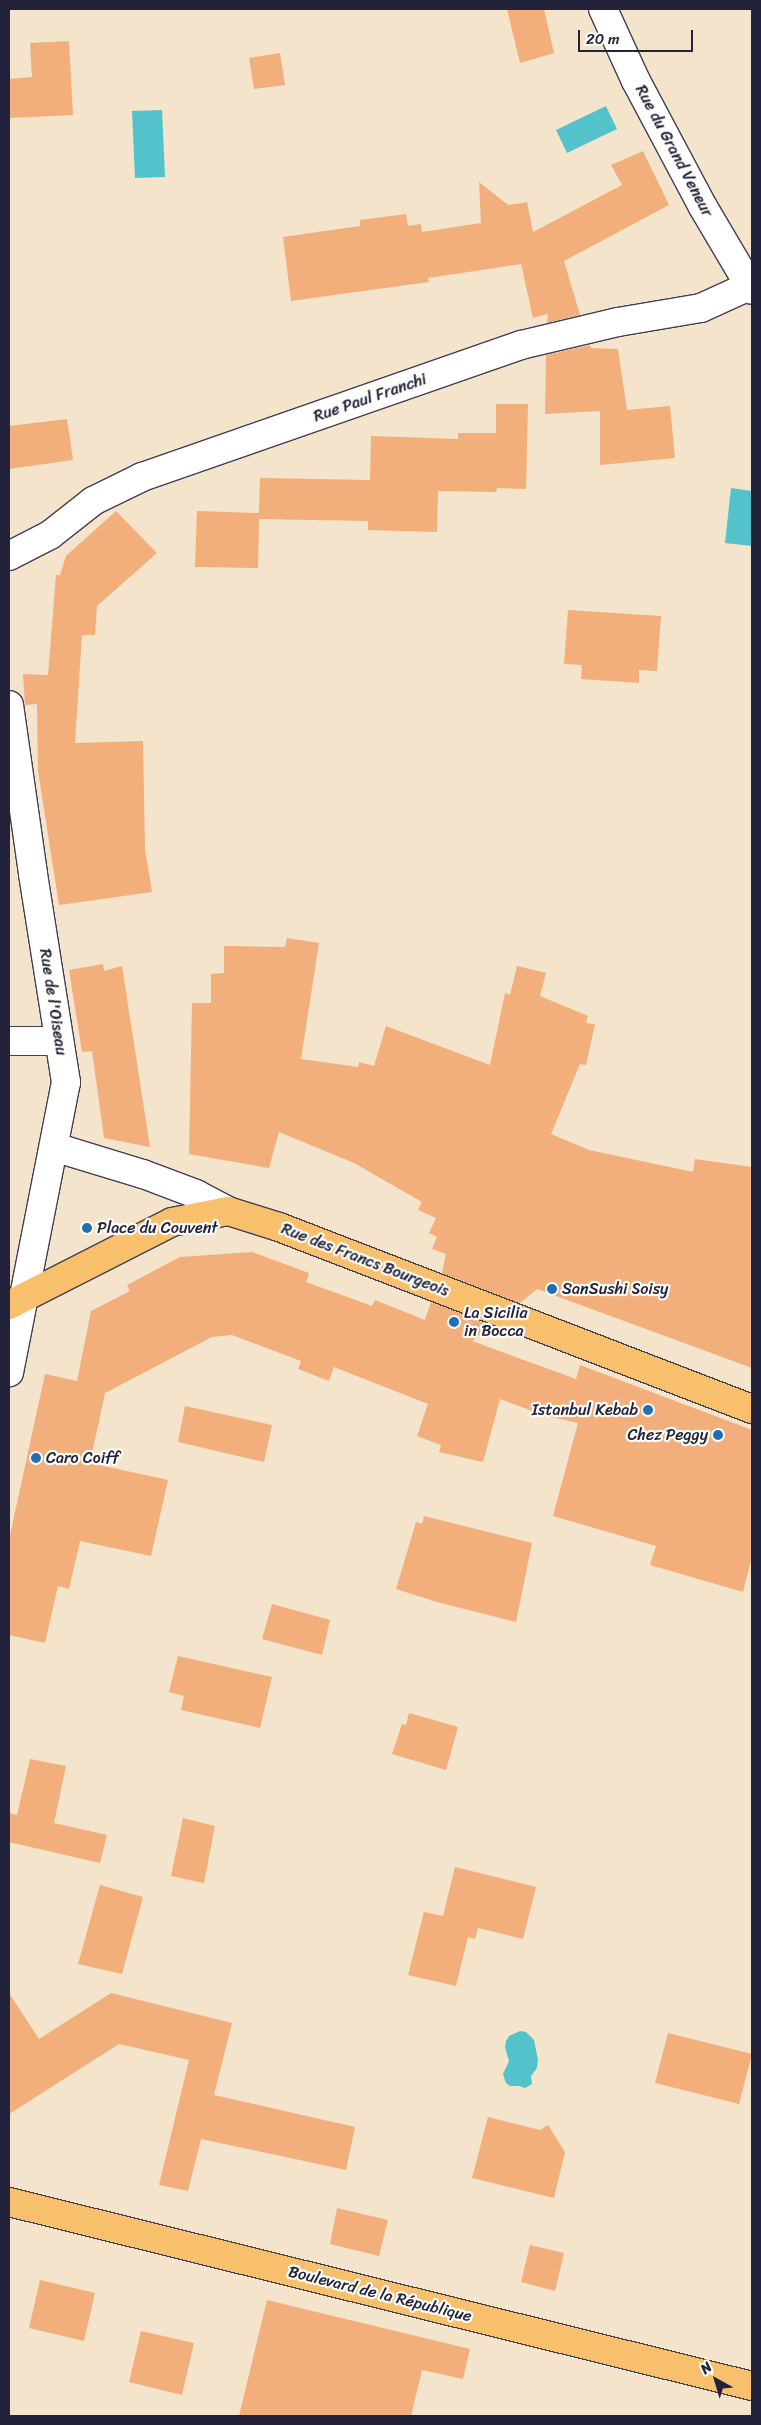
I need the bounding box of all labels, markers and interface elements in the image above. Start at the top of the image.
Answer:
scale bar [581,20,696,52]
text: 20 m [586,26,620,52]
street label: Rue du Grand Veneur [631,82,717,220]
street label: Rue Paul Franchi [311,370,429,426]
street label: Rue de l'Oiseau [35,947,71,1057]
place label: Place du Couvent [97,1218,218,1238]
street label: Rue des Francs Bourgeois [278,1219,452,1301]
marker: Place du Couvent [81,1222,93,1234]
place label: SanSushi Soisy [562,1279,670,1299]
marker: SanSushi Soisy [546,1283,558,1295]
place label: La Sicilia in Bocca [464,1303,527,1341]
marker: La Sicilia in Bocca [448,1316,460,1328]
place label: Istanbul Kebab [531,1400,638,1420]
marker: Istanbul Kebab [642,1404,654,1416]
place label: Chez Peggy [627,1425,708,1445]
marker: Chez Peggy [712,1429,724,1441]
place label: Caro Coiff [46,1448,120,1468]
marker: Caro Coiff [30,1452,42,1464]
street label: Boulevard de la République [286,2262,474,2326]
north arrow [691,2355,741,2405]
text: N [695,2355,718,2381]

